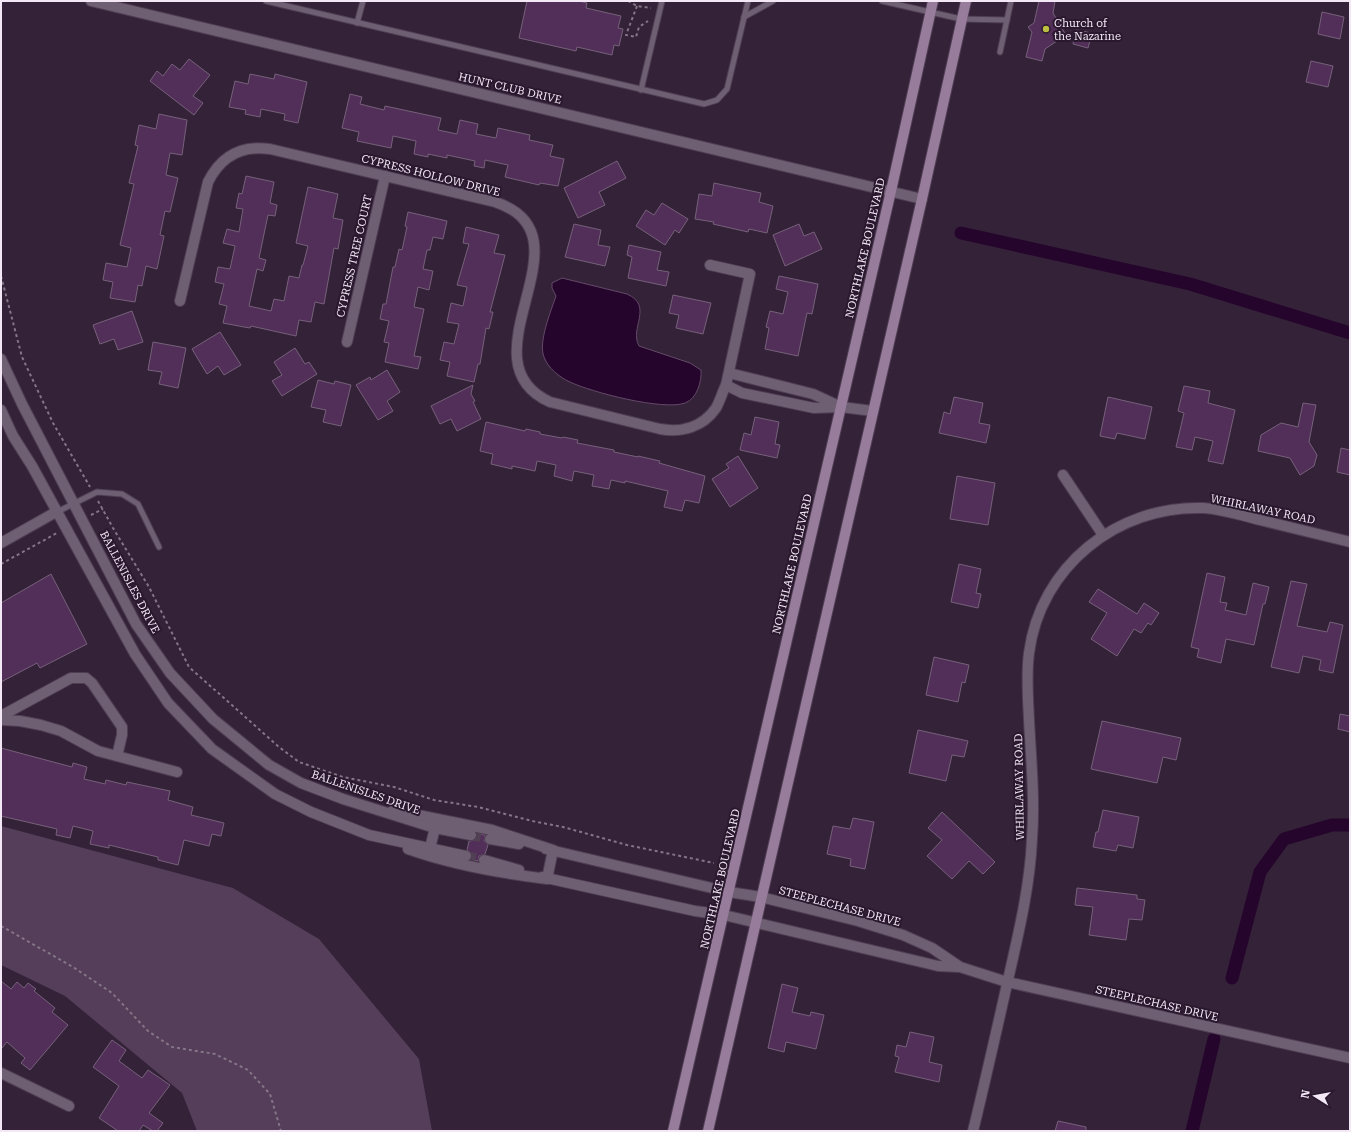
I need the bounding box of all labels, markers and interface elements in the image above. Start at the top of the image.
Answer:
place label: Church of the Nazarine [1054,17,1121,43]
marker: Church of the Nazarine [1041,24,1051,34]
street label: HUNT CLUB DRIVE [457,70,563,107]
street label: CYPRESS HOLLOW DRIVE [360,152,502,199]
street label: NORTHLAKE BOULEVARD [843,177,888,319]
street label: CYPRESS TREE COURT [334,193,375,319]
street label: WHIRLAWAY ROAD [1209,492,1316,527]
street label: NORTHLAKE BOULEVARD [770,493,815,635]
street label: BALLENISLES DRIVE [97,529,162,636]
street label: WHIRLAWAY ROAD [1012,734,1027,840]
street label: BALLENISLES DRIVE [310,768,422,817]
street label: NORTHLAKE BOULEVARD [698,808,743,950]
street label: STEEPLECHASE DRIVE [778,884,902,929]
street label: STEEPLECHASE DRIVE [1094,983,1220,1024]
north arrow [1295,1076,1335,1116]
text: N [1298,1088,1313,1100]

